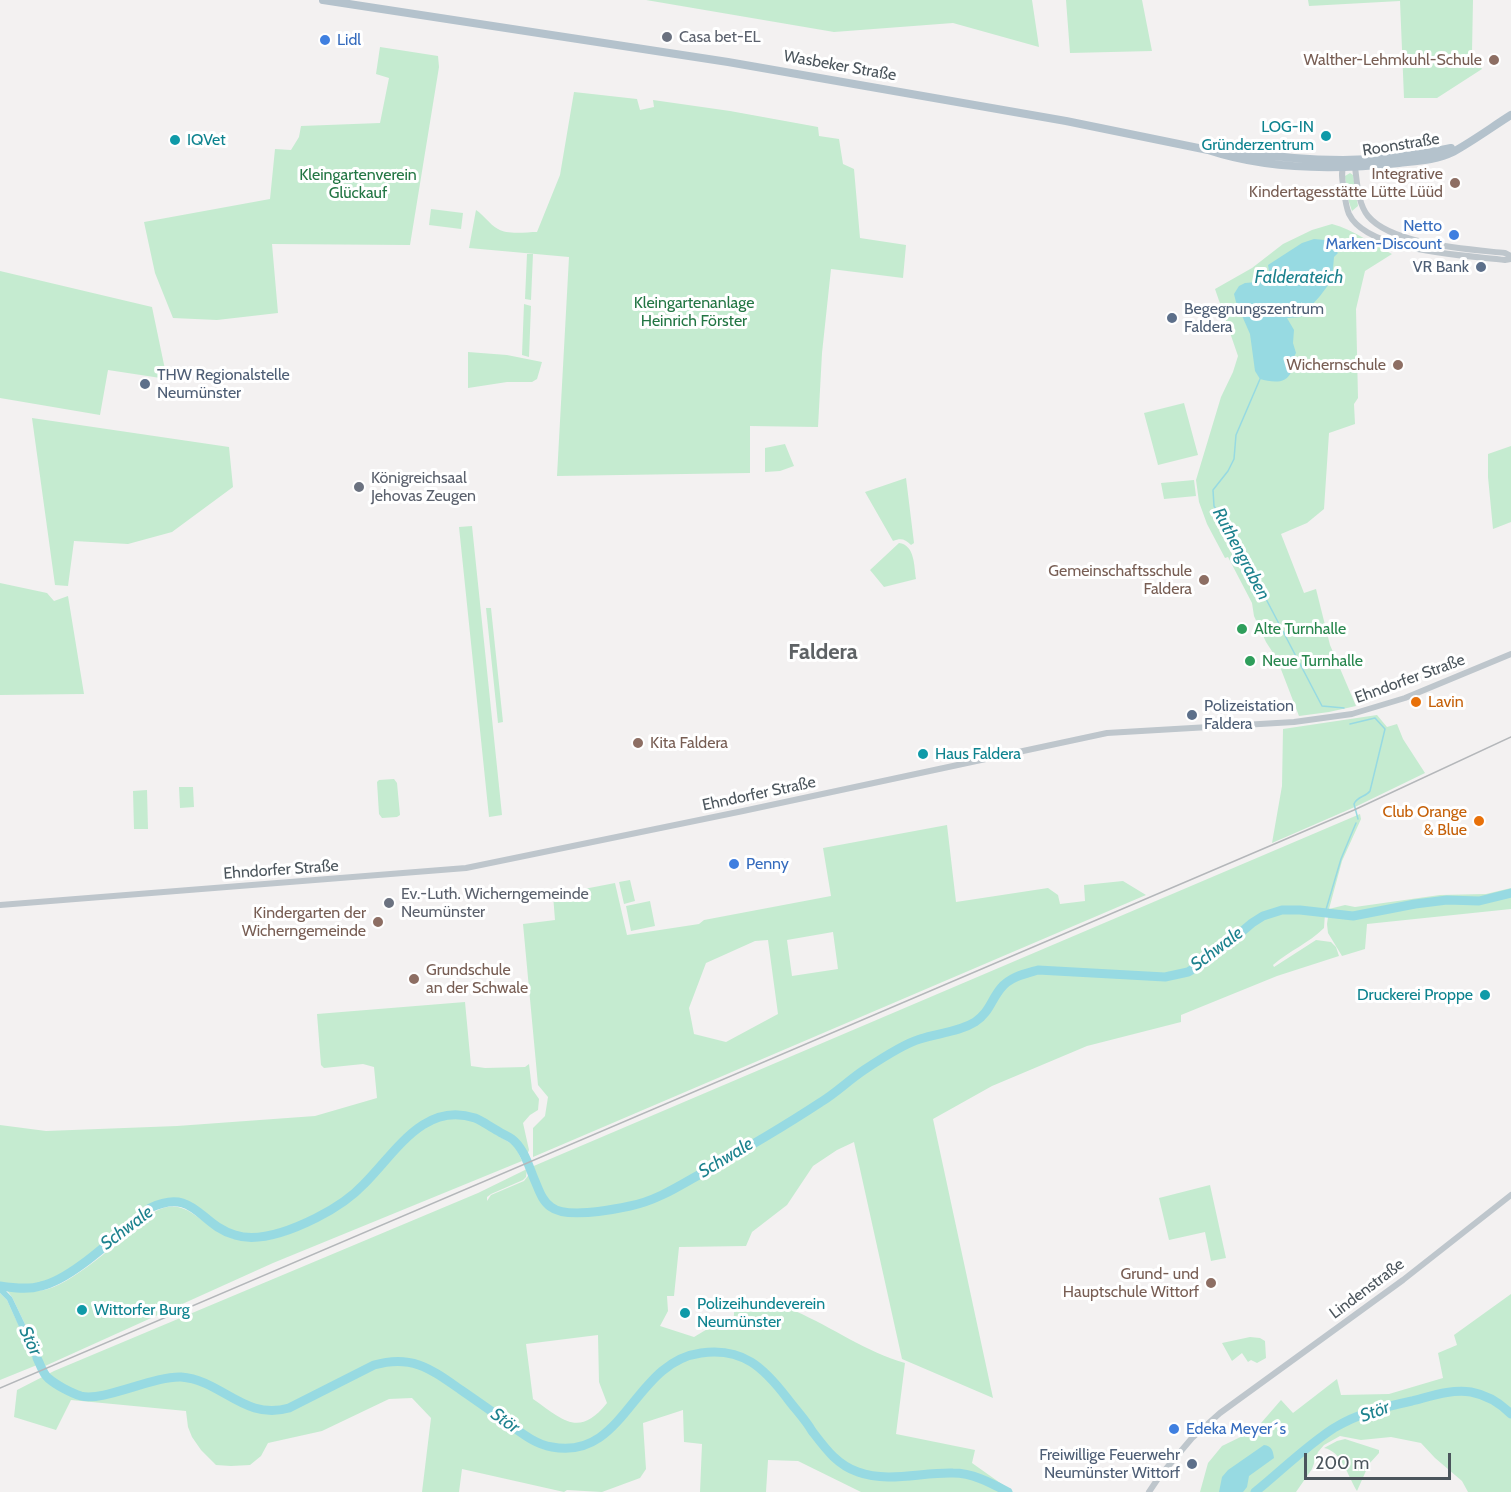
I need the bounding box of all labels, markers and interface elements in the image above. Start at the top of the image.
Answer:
place label: Casa bet-EL [679,27,761,47]
place label: Lidl [337,30,361,50]
marker: Casa bet-EL [660,30,674,44]
marker: Lidl [318,33,332,47]
street label: Wasbeker Straße [782,47,898,85]
place label: Walther-Lehmkuhl-Schule [1304,50,1482,70]
marker: Walther-Lehmkuhl-Schule [1487,53,1501,67]
place label: LOG-IN Gründerzentrum [1202,117,1314,155]
marker: LOG-IN Gründerzentrum [1319,129,1333,143]
street label: Roonstraße [1361,129,1441,161]
place label: IQVet [187,130,226,150]
marker: IQVet [168,133,182,147]
place label: Integrative Kindertagesstätte Lütte Lüüd [1249,164,1443,202]
park label: Kleingartenverein Glückauf [299,165,417,203]
marker: Integrative Kindertagesstätte Lütte Lüüd [1448,176,1462,190]
place label: Netto Marken-Discount [1326,216,1442,254]
marker: Netto Marken-Discount [1447,228,1461,242]
place label: VR Bank [1413,257,1469,277]
marker: VR Bank [1474,260,1488,274]
water label: Falderateich [1255,267,1343,289]
park label: Kleingartenanlage Heinrich Förster [634,293,754,331]
place label: Begegnungszentrum Faldera [1184,299,1324,337]
marker: Begegnungszentrum Faldera [1165,311,1179,325]
place label: Wichernschule [1287,355,1386,375]
marker: Wichernschule [1391,358,1405,372]
place label: THW Regionalstelle Neumünster [157,365,290,403]
marker: THW Regionalstelle Neumünster [138,377,152,391]
place label: Königreichsaal Jehovas Zeugen [371,468,476,506]
marker: Königreichsaal Jehovas Zeugen [352,480,366,494]
water label: Ruthengraben [1208,504,1274,604]
place label: Gemeinschaftsschule Faldera [1048,561,1192,599]
marker: Gemeinschaftsschule Faldera [1197,573,1211,587]
place label: Alte Turnhalle [1254,619,1346,639]
marker: Alte Turnhalle [1235,622,1249,636]
district label: Faldera [788,640,858,666]
street label: Ehndorfer Straße [1352,650,1468,708]
place label: Neue Turnhalle [1262,651,1363,671]
marker: Neue Turnhalle [1243,654,1257,668]
place label: Lavin [1428,692,1464,712]
marker: Lavin [1409,695,1423,709]
place label: Polizeistation Faldera [1204,696,1294,734]
marker: Polizeistation Faldera [1185,708,1199,722]
place label: Kita Faldera [650,733,728,753]
marker: Kita Faldera [631,736,645,750]
place label: Haus Faldera [935,744,1021,764]
marker: Haus Faldera [916,747,930,761]
street label: Ehndorfer Straße [700,773,818,815]
place label: Club Orange & Blue [1383,802,1467,840]
marker: Club Orange & Blue [1472,814,1486,828]
place label: Penny [746,854,789,874]
street label: Ehndorfer Straße [223,856,339,884]
marker: Penny [727,857,741,871]
place label: Ev.-Luth. Wicherngemeinde Neumünster [401,884,589,922]
marker: Ev.-Luth. Wicherngemeinde Neumünster [382,896,396,910]
place label: Kindergarten der Wicherngemeinde [242,903,366,941]
marker: Kindergarten der Wicherngemeinde [371,915,385,929]
water label: Schwale [1187,922,1247,976]
place label: Grundschule an der Schwale [426,960,528,998]
marker: Grundschule an der Schwale [407,972,421,986]
place label: Druckerei Proppe [1357,985,1473,1005]
marker: Druckerei Proppe [1478,988,1492,1002]
water label: Schwale [695,1133,757,1183]
water label: Schwale [97,1201,157,1255]
street label: Lindenstraße [1326,1255,1408,1323]
place label: Grund- und Hauptschule Wittorf [1063,1264,1199,1302]
marker: Grund- und Hauptschule Wittorf [1204,1276,1218,1290]
place label: Polizeihundeverein Neumünster [697,1294,825,1332]
place label: Wittorfer Burg [94,1300,190,1320]
marker: Wittorfer Burg [75,1303,89,1317]
marker: Polizeihundeverein Neumünster [678,1306,692,1320]
water label: Stör [14,1323,46,1359]
water label: Stör [1357,1397,1393,1427]
water label: Stör [487,1404,523,1438]
place label: Edeka Meyer´s [1186,1419,1286,1439]
marker: Edeka Meyer´s [1167,1422,1181,1436]
scale bar [1307,1441,1454,1479]
place label: Freiwillige Feuerwehr Neumünster Wittorf [1039,1445,1180,1483]
text: 200 m [1315,1452,1369,1474]
marker: Freiwillige Feuerwehr Neumünster Wittorf [1185,1457,1199,1471]

